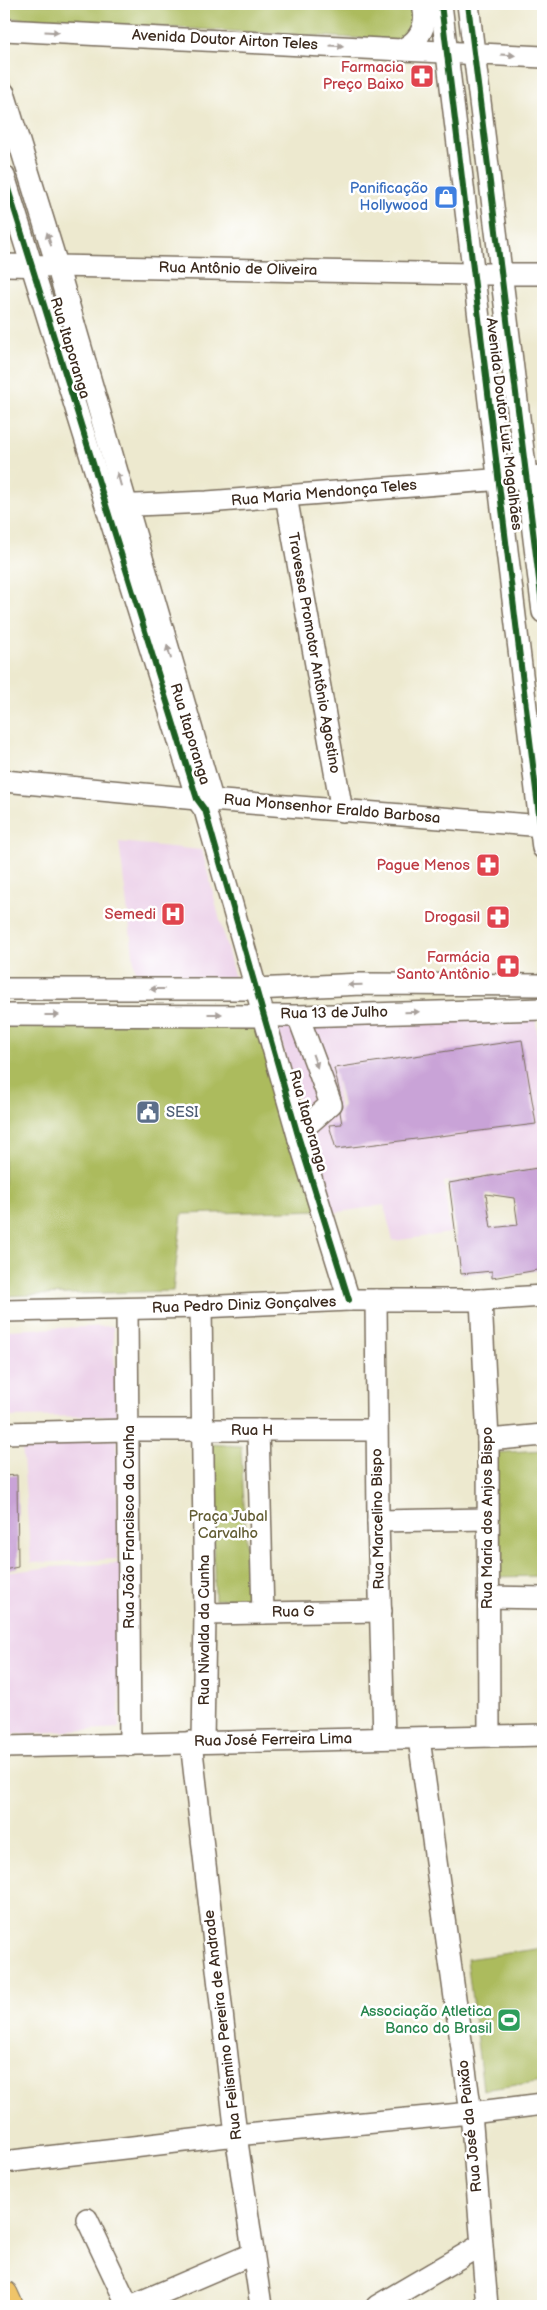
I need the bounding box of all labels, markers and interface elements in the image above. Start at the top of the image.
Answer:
street label: Avenida Doutor Airton Teles [131,26,319,54]
one-way arrow [45,29,61,37]
one-way arrow [329,42,345,50]
one-way arrow [500,51,516,59]
place label: Farmacia Preço Baixo [323,58,404,94]
pharmacy icon: Farmacia Preço Baixo [409,63,435,89]
place label: Panificação Hollywood [350,179,428,215]
shop icon: Panificação Hollywood [433,184,459,210]
one-way arrow [44,231,52,246]
street label: Rua Antônio de Oliveira [159,258,317,280]
street label: Rua Itaporanga [46,295,94,401]
street label: Avenida Doutor Luiz Magalhães [482,317,527,532]
one-way arrow [114,471,122,486]
street label: Rua Maria Mendonça Teles [230,475,418,511]
street label: Travessa Promotor Antônio Agostino [283,531,345,775]
one-way arrow [165,644,173,659]
street label: Rua Itaporanga [166,681,214,787]
street label: Rua Monsenhor Eraldo Barbosa [223,790,441,828]
pharmacy icon: Pague Menos [475,852,501,878]
place label: Pague Menos [376,856,471,875]
hospital icon: Semedi [160,901,186,927]
pharmacy icon: Drogasil [485,904,511,930]
place label: Semedi [105,905,156,924]
place label: Drogasil [424,908,480,927]
place label: Farmácia Santo Antônio [397,948,490,984]
pharmacy icon: Farmácia Santo Antônio [495,953,521,979]
one-way arrow [346,981,362,989]
one-way arrow [149,985,165,993]
street label: Rua 13 de Julho [280,1003,388,1023]
one-way arrow [405,1008,421,1016]
one-way arrow [207,1010,223,1018]
one-way arrow [45,1011,61,1019]
one-way arrow [312,1054,319,1069]
street label: Rua Itaporanga [284,1068,332,1174]
public building icon: SESI [135,1099,161,1125]
place label: SESI [166,1103,199,1122]
street label: Rua Pedro Diniz Gonçalves [151,1292,337,1318]
street label: Rua H [231,1421,273,1440]
street label: Rua João Francisco da Cunha [120,1425,139,1629]
street label: Rua Maria dos Anjos Bispo [478,1427,497,1609]
street label: Rua Marcelino Bispo [367,1448,389,1590]
park label: Praça Jubal Carvalho [188,1507,268,1543]
street label: Rua Nivalda da Cunha [195,1554,214,1706]
street label: Rua G [271,1602,315,1622]
street label: Rua José Ferreira Lima [194,1729,352,1751]
street label: Rua Felismino Pereira de Andrade [199,1909,247,2141]
place label: Associação Atletica Banco do Brasil [360,2002,492,2038]
sports icon: Associação Atletica Banco do Brasil [496,2007,522,2033]
street label: Rua José da Paixão [454,2059,486,2193]

